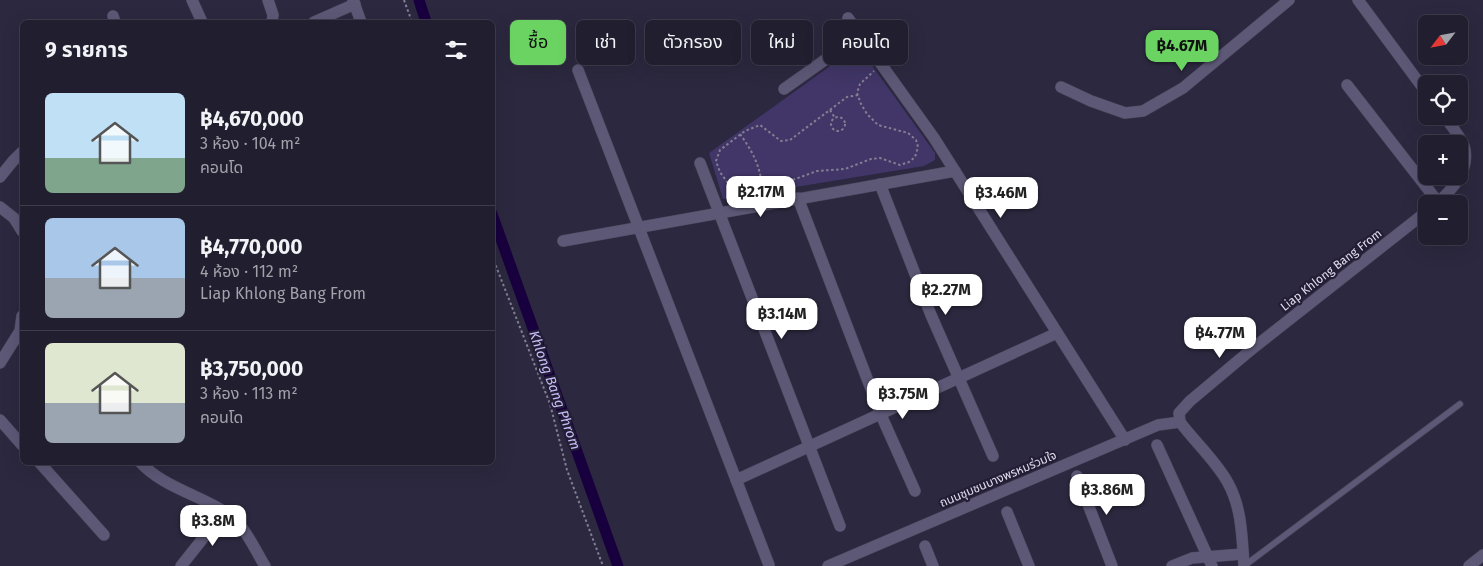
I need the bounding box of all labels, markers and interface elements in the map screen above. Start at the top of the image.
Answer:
north arrow [1418,15,1468,65]
map controls [1418,15,1468,245]
chip: ซื้อ [510,20,566,65]
chip: เช่า [576,20,635,65]
chip: ตัวกรอง [645,20,741,65]
chip: ใหม่ [751,20,813,65]
chip: คอนโด [823,20,908,65]
pin: ฿4.67M [1141,30,1223,72]
icon: filters [442,36,470,64]
text: ฿4.67M [1157,36,1207,55]
text: 9 รายการ [45,37,128,63]
button: locate [1418,75,1468,125]
text: ฿4,670,000 [200,106,304,132]
icon: home [85,113,145,173]
text: 3 ห้อง · 104 m² [200,134,300,153]
button: + [1418,135,1468,185]
text: คอนโด [200,158,243,177]
pin: ฿2.17M [720,176,802,218]
pin: ฿3.46M [960,176,1042,219]
text: ฿2.17M [737,182,785,201]
text: ฿3.46M [975,183,1027,202]
button: − [1418,195,1468,245]
street label: Liap Khlong Bang From [1278,226,1384,314]
text: ฿4,770,000 [200,234,303,260]
icon: home [85,238,145,298]
text: 4 ห้อง · 112 m² [200,262,298,281]
pin: ฿2.27M [905,274,987,316]
text: ฿2.27M [921,280,971,299]
text: Liap Khlong Bang From [200,284,366,303]
pin: ฿3.14M [741,298,823,340]
text: ฿3.14M [757,304,807,323]
pin: ฿4.77M [1179,316,1261,359]
text: ฿4.77M [1195,323,1245,342]
water label: Khlong Bang Phrom [525,328,584,452]
text: ฿3,750,000 [200,356,303,382]
icon: home [85,363,145,423]
pin: ฿3.75M [862,378,944,420]
text: 3 ห้อง · 113 m² [200,384,298,403]
text: ฿3.75M [878,384,928,403]
text: คอนโด [200,408,243,427]
street label: ถนนชุมชนบางพรหมร่วมใจ [937,448,1059,510]
pin: ฿3.86M [1066,474,1148,516]
text: ฿3.86M [1081,480,1133,499]
pin: ฿3.8M [178,504,248,547]
text: ฿3.8M [191,511,235,530]

